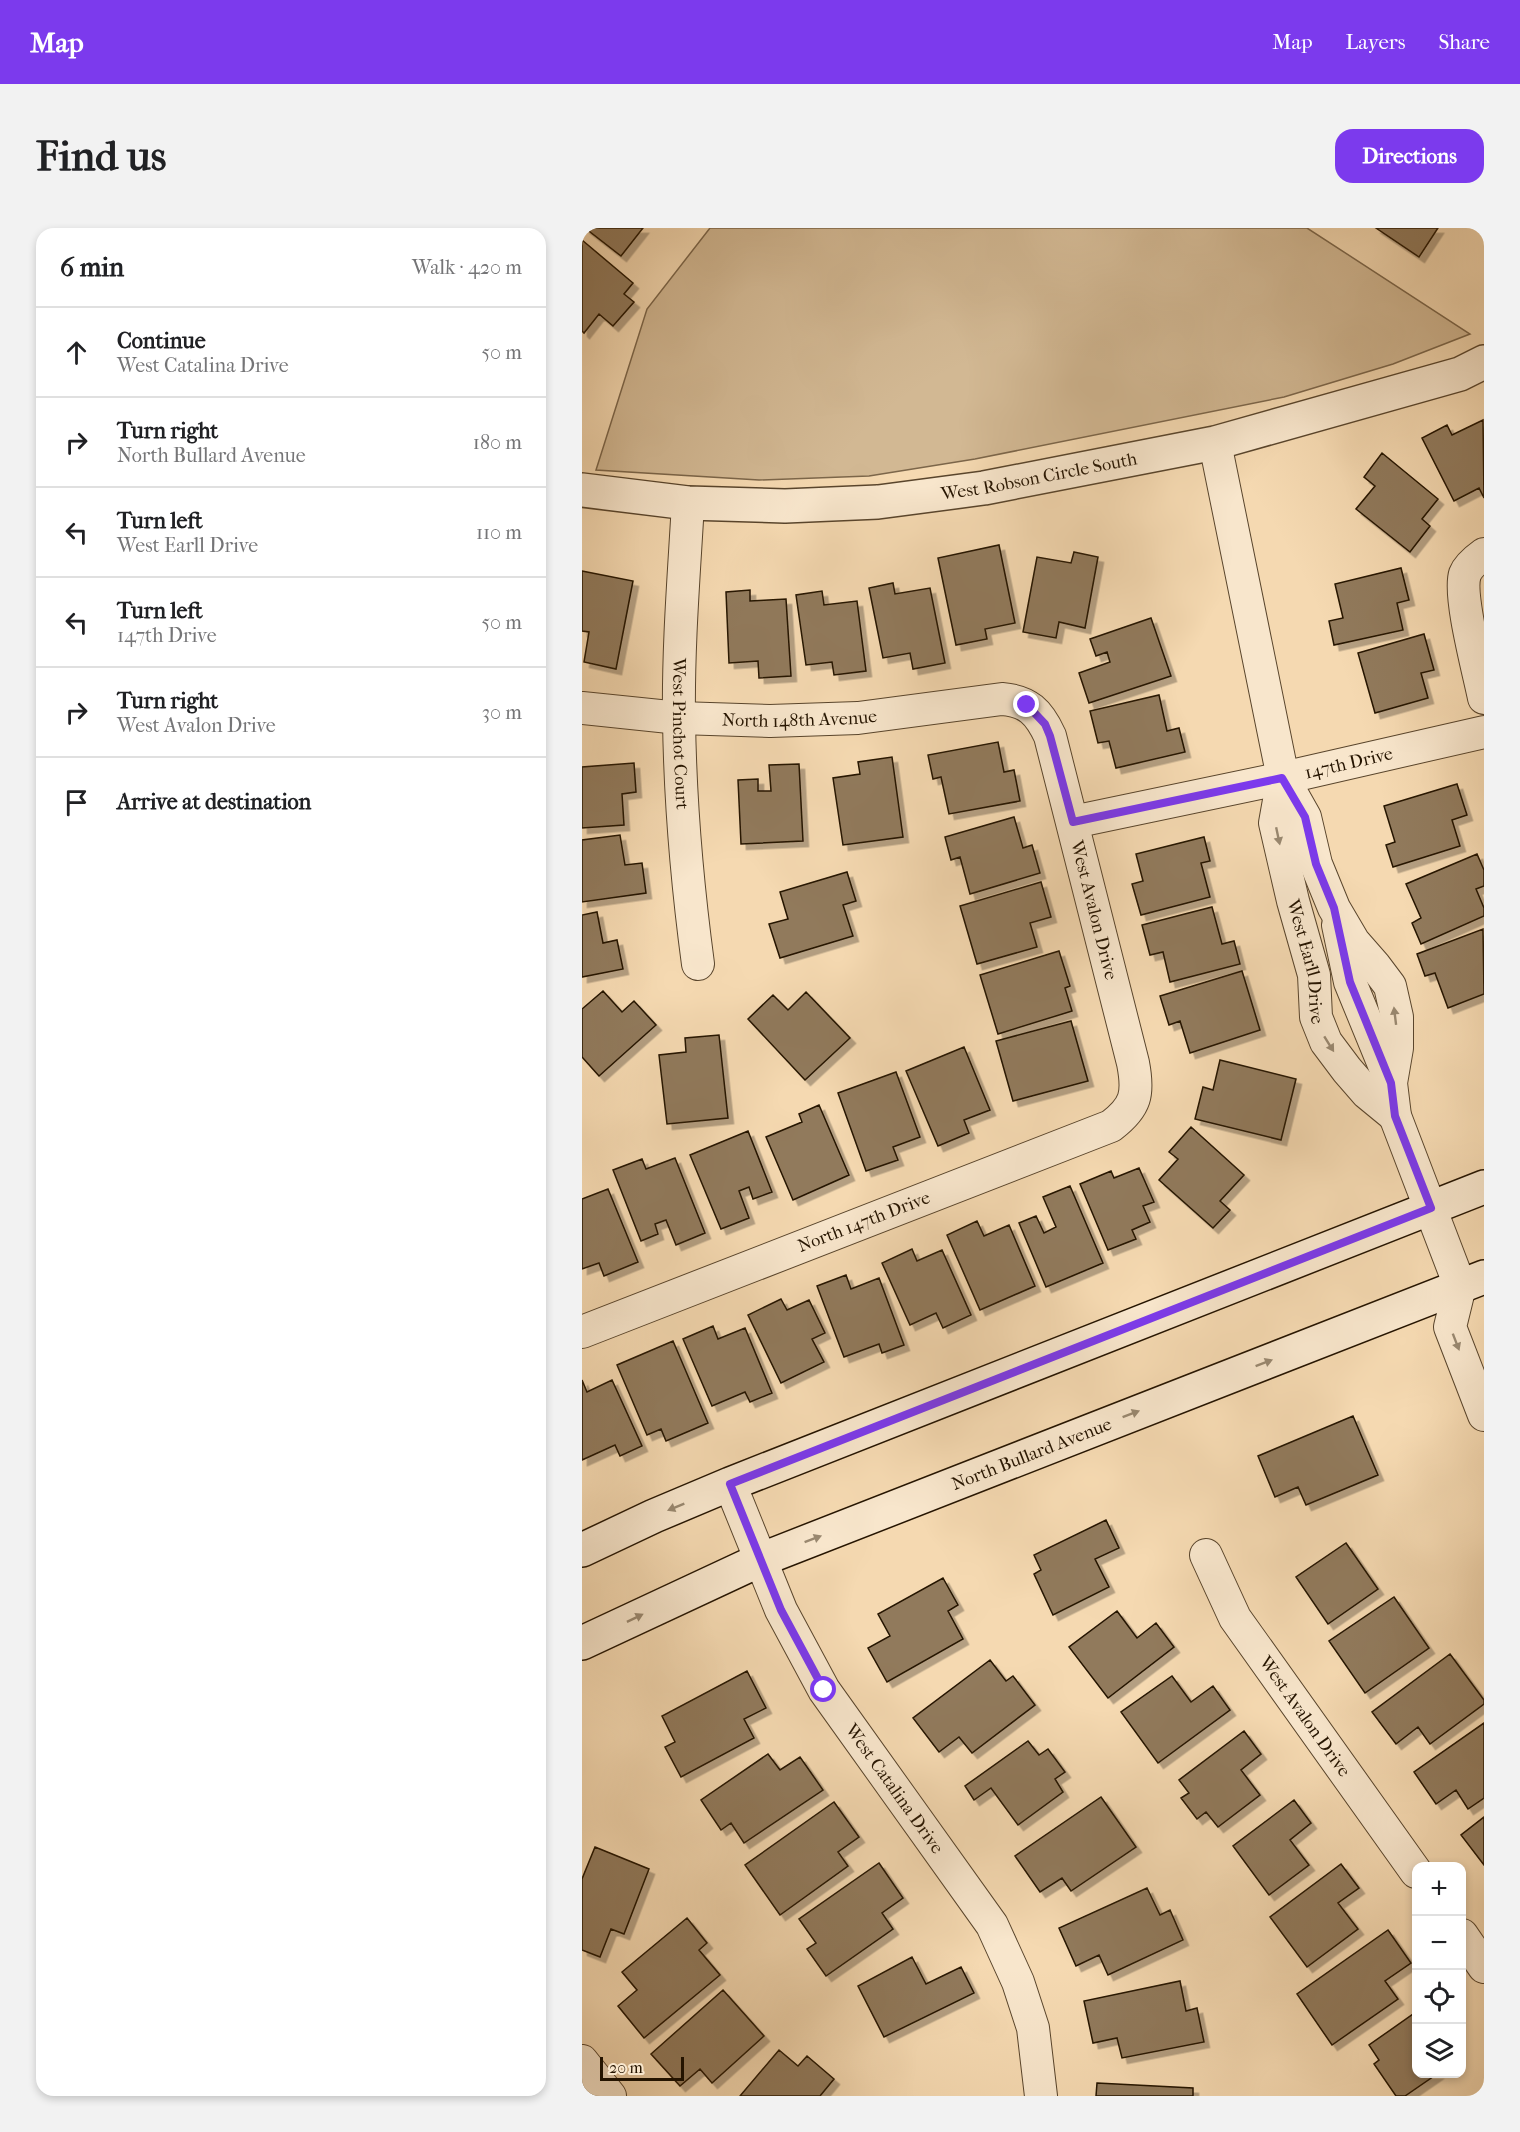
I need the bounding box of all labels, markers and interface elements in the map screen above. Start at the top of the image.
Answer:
text: Map [30,26,84,59]
text: Map [1272,30,1313,54]
text: Layers [1346,30,1405,54]
text: Share [1438,30,1490,54]
button: Directions [1335,129,1484,183]
text: Find us [36,132,166,181]
text: 6 min [60,252,124,283]
text: Walk · 420 m [412,256,522,279]
text: Continue [117,328,206,354]
icon: ahead [60,336,93,369]
text: 50 m [481,341,522,364]
text: West Catalina Drive [117,354,289,377]
text: Turn right [117,418,218,444]
icon: right [60,426,93,459]
text: 180 m [473,431,522,454]
text: North Bullard Avenue [117,444,306,467]
street label: West Robson Circle South [939,448,1139,504]
text: Turn left [117,508,203,534]
icon: left [60,516,93,549]
text: 110 m [476,521,522,544]
text: West Earll Drive [117,534,258,557]
text: Turn left [117,598,203,624]
icon: left [60,606,93,639]
text: 50 m [481,611,522,634]
text: 147th Drive [117,624,217,647]
street label: West Pinchot Court [668,657,693,811]
text: Turn right [117,688,218,714]
route end [1013,691,1039,717]
icon: right [60,696,93,729]
text: 30 m [482,701,522,724]
street label: North 148th Avenue [722,705,878,732]
text: West Avalon Drive [117,714,276,737]
street label: 147th Drive [1303,743,1395,783]
icon: arrive [60,786,93,819]
text: Arrive at destination [117,789,311,815]
one-way arrow [1274,826,1283,845]
street label: West Avalon Drive [1066,837,1122,982]
street label: West Earll Drive [1282,896,1328,1027]
one-way arrow [1391,1007,1400,1026]
one-way arrow [1323,1036,1334,1052]
street label: North 147th Drive [795,1187,933,1257]
one-way arrow [1452,1334,1462,1352]
one-way arrow [1255,1358,1273,1367]
one-way arrow [1123,1409,1141,1419]
street label: North Bullard Avenue [949,1413,1115,1495]
one-way arrow [667,1503,685,1512]
one-way arrow [804,1534,822,1543]
one-way arrow [626,1613,643,1622]
street label: West Avalon Drive [1254,1651,1355,1781]
route start [810,1676,836,1702]
street label: West Catalina Drive [840,1719,948,1858]
map controls [1412,1862,1466,2078]
button: + [1412,1862,1466,1916]
button: − [1412,1916,1466,1970]
button: locate [1412,1970,1466,2024]
button: layers [1412,2024,1466,2078]
scale bar [600,2054,684,2082]
text: 20 m [609,2058,643,2077]

